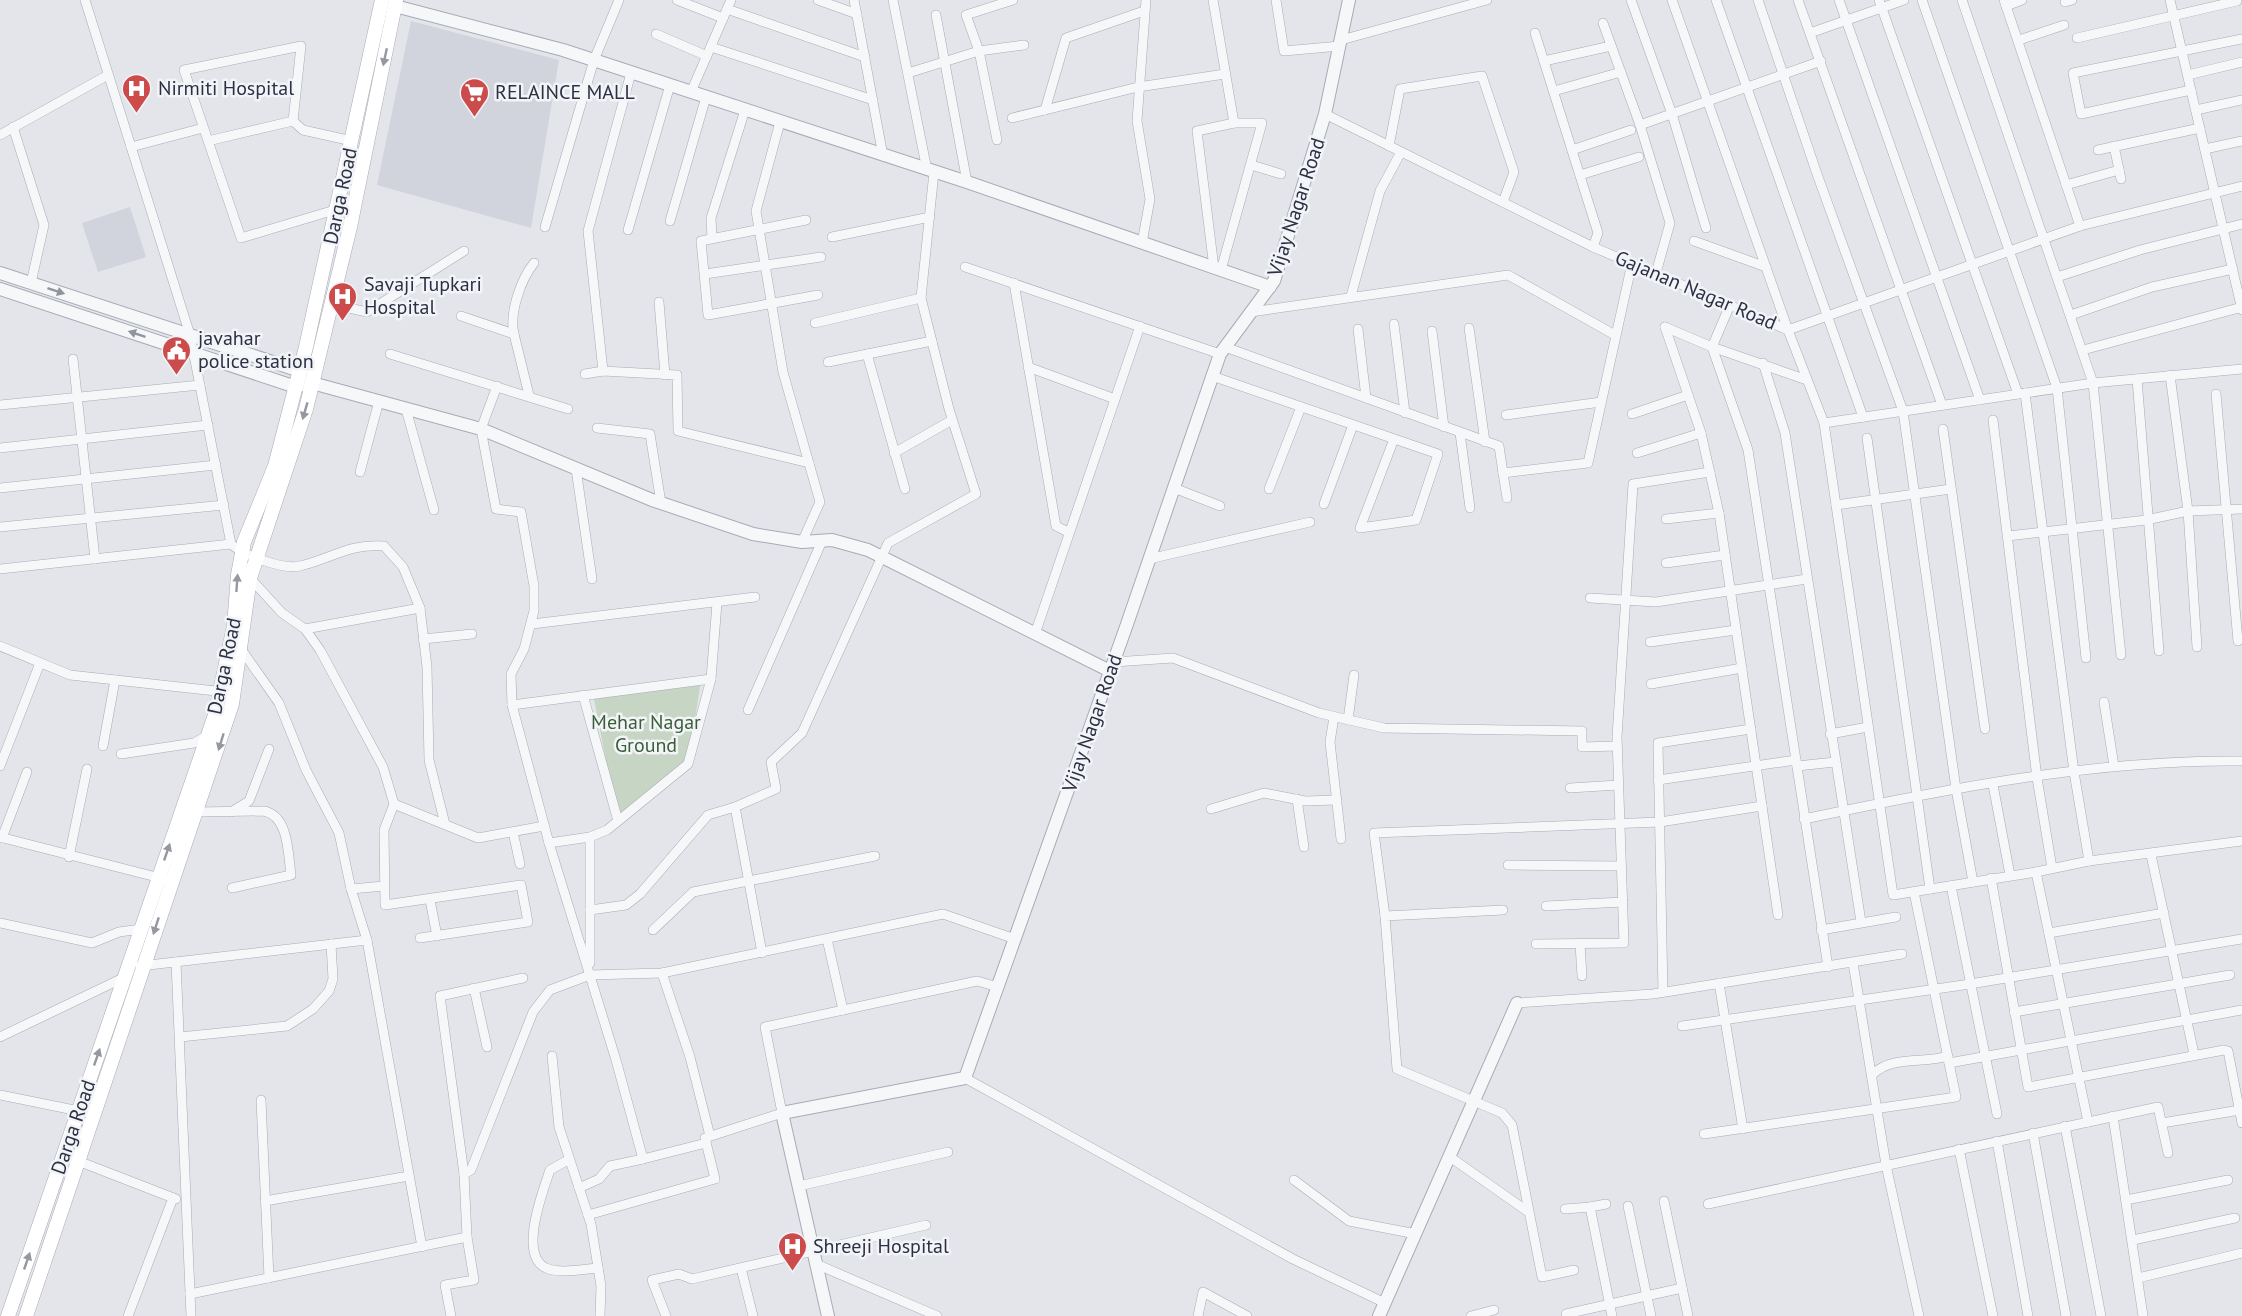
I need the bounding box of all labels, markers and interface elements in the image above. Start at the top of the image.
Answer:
one-way arrow [380,48,389,67]
hospital icon: Nirmiti Hospital [121,72,153,114]
place label: Nirmiti Hospital [158,75,294,101]
supermarket icon: RELAINCE MALL [458,76,490,118]
place label: RELAINCE MALL [495,79,635,105]
street label: Vijay Nagar Road [1261,134,1331,281]
street label: Darga Road [317,145,363,247]
street label: Gajanan Nagar Road [1611,244,1781,336]
place label: Savaji Tupkari Hospital [364,271,482,320]
hospital icon: Savaji Tupkari Hospital [327,280,359,322]
one-way arrow [47,286,65,296]
place label: javahar police station [198,325,314,374]
one-way arrow [128,328,146,338]
public building icon: javahar police station [161,334,193,376]
one-way arrow [300,402,309,420]
one-way arrow [232,574,242,593]
street label: Darga Road [201,615,247,717]
street label: Vijay Nagar Road [1056,650,1128,796]
park label: Mehar Nagar Ground [591,709,701,758]
one-way arrow [216,733,225,751]
one-way arrow [163,843,173,861]
one-way arrow [151,917,161,935]
one-way arrow [93,1048,103,1066]
street label: Darga Road [45,1076,101,1178]
hospital icon: Shreeji Hospital [776,1230,808,1272]
place label: Shreeji Hospital [813,1233,949,1259]
one-way arrow [22,1252,32,1270]

